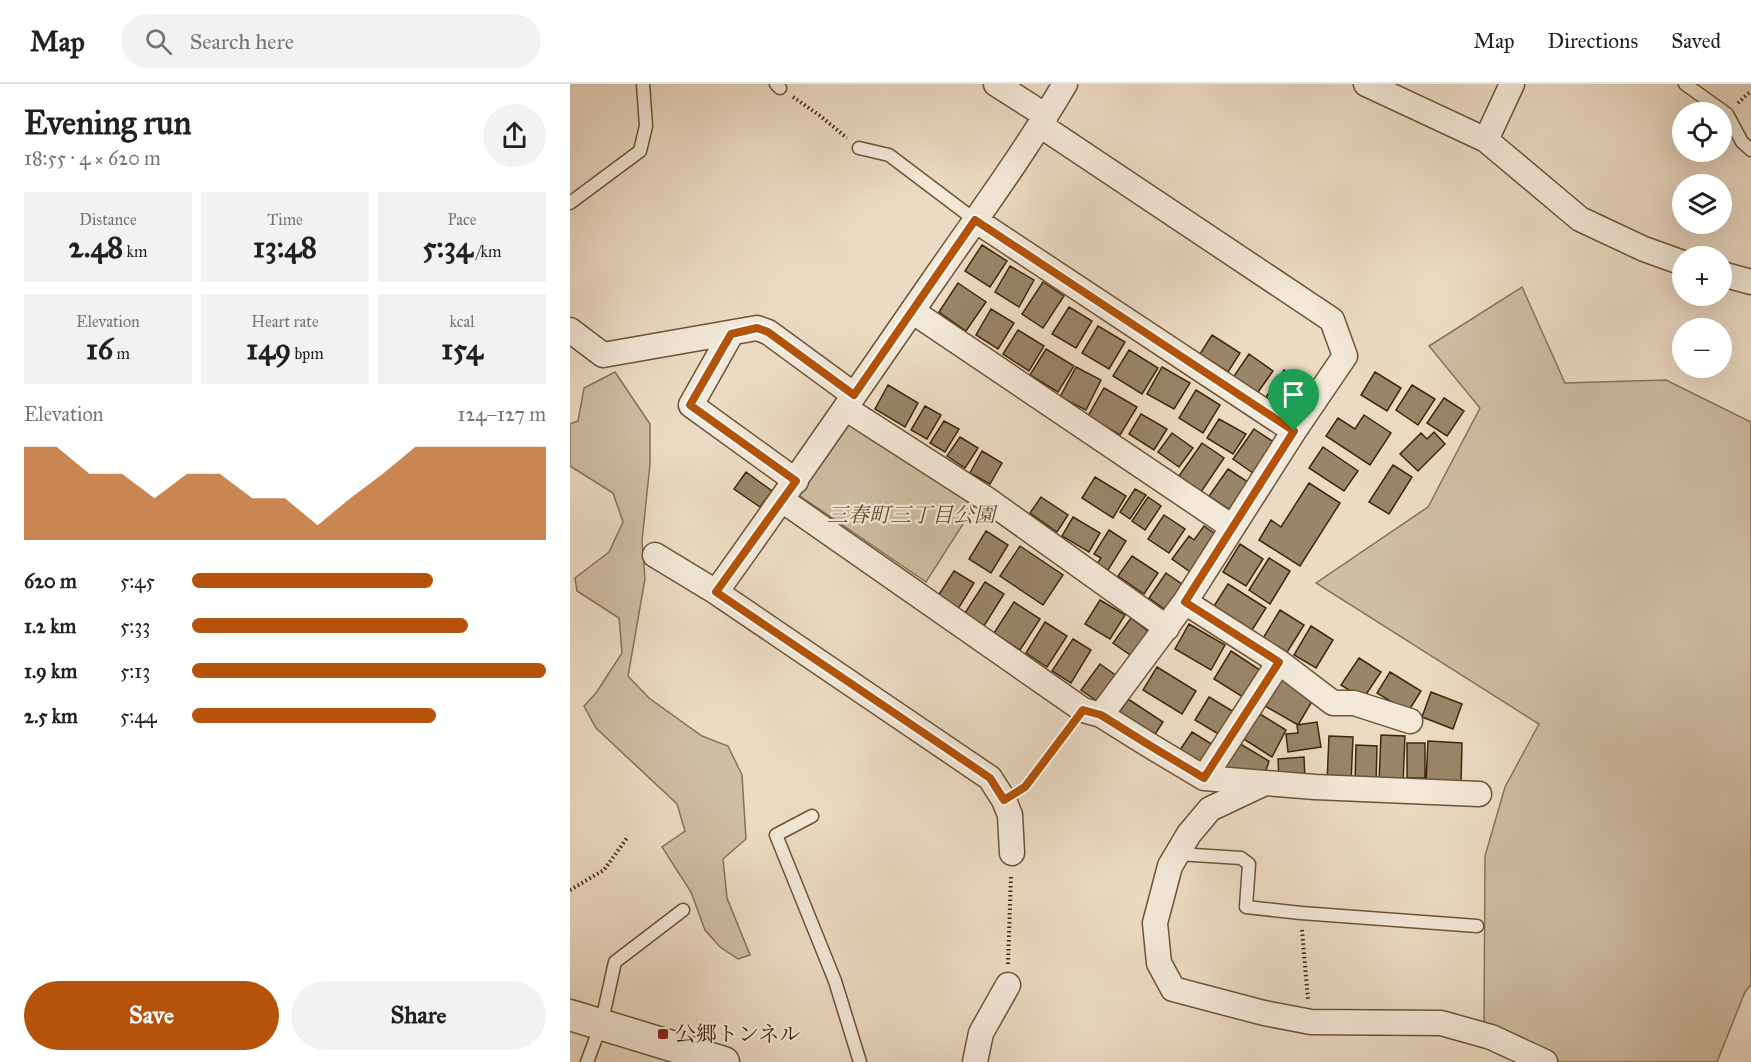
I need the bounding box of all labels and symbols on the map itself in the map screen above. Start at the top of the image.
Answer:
pin [1268,369,1319,431]
park label: 三春町三丁目公園 [827,502,998,528]
place label: 公郷トンネル [675,1021,800,1047]
marker: 公郷トンネル [656,1027,670,1041]

